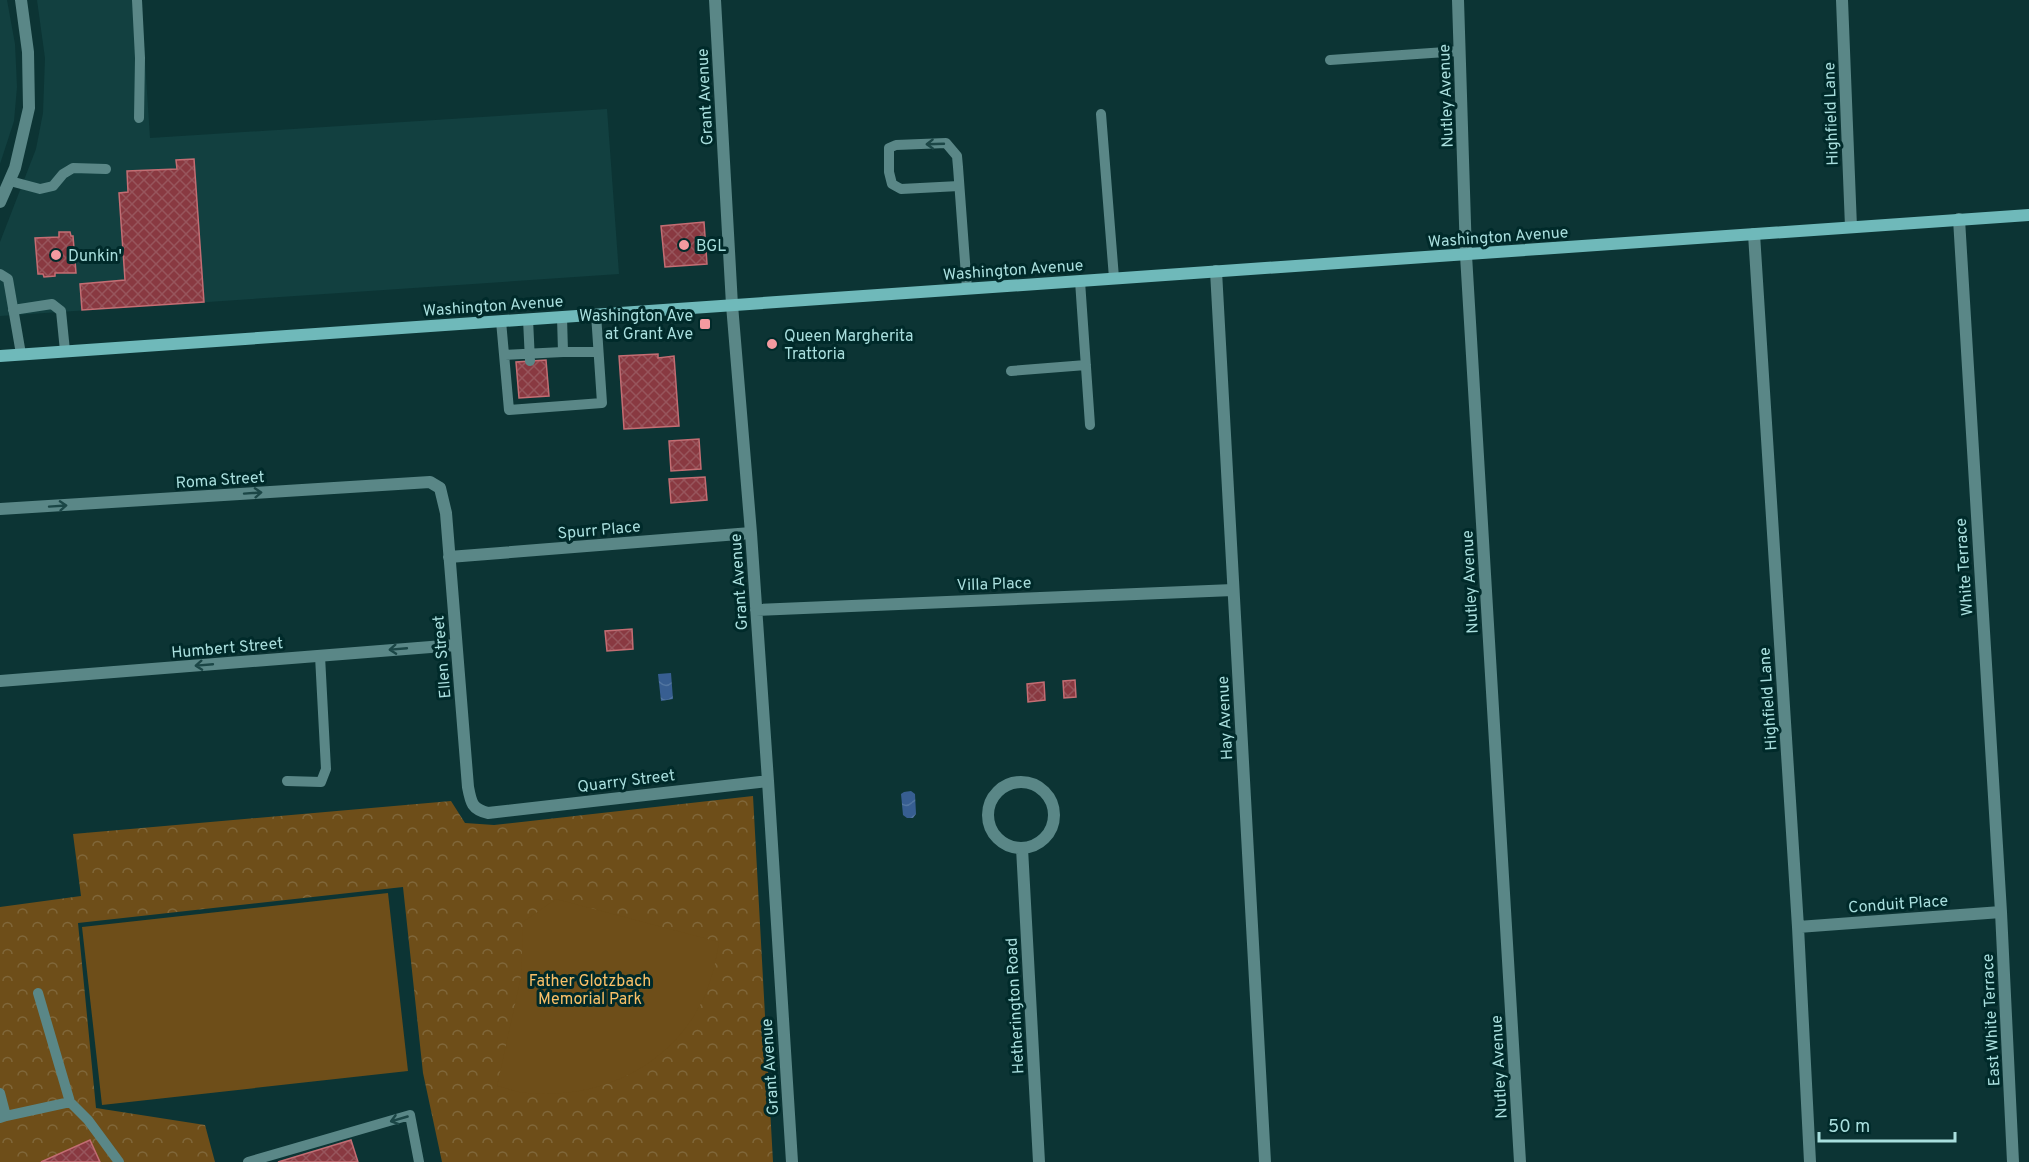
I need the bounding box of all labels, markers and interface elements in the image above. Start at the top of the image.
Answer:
street label: Nutley Avenue [1435,44,1459,148]
street label: Grant Avenue [693,48,719,146]
street label: Highfield Lane [1820,62,1844,166]
one-way arrow [925,138,945,149]
street label: Washington Avenue [1427,223,1569,253]
place label: BGL [696,237,726,257]
marker: BGL [677,238,691,252]
place label: Dunkin' [68,247,122,267]
marker: Dunkin' [49,248,63,262]
street label: Washington Avenue [942,256,1084,286]
street label: Washington Avenue [422,292,564,322]
place label: Washington Ave at Grant Ave [579,307,693,345]
marker: Washington Ave at Grant Ave [698,317,712,331]
place label: Queen Margherita Trattoria [784,327,913,365]
marker: Queen Margherita Trattoria [765,337,779,351]
street label: Roma Street [175,468,265,494]
one-way arrow [243,488,262,499]
one-way arrow [48,500,68,511]
street label: Spurr Place [557,517,642,545]
street label: White Terrace [1952,517,1978,617]
street label: Nutley Avenue [1458,530,1484,634]
street label: Grant Avenue [727,533,753,631]
street label: Villa Place [956,574,1032,596]
street label: Ellen Street [429,614,457,699]
street label: Humbert Street [170,634,284,664]
one-way arrow [388,644,408,655]
street label: Highfield Lane [1755,646,1783,751]
one-way arrow [194,660,214,671]
street label: Hay Avenue [1214,675,1238,760]
street label: Quarry Street [576,766,676,798]
street label: Conduit Place [1848,892,1949,918]
street label: Hetherington Road [1002,937,1030,1075]
street label: East White Terrace [1979,953,2005,1087]
park label: Father Glotzbach Memorial Park [529,972,651,1010]
street label: Nutley Avenue [1487,1015,1513,1119]
street label: Grant Avenue [758,1018,784,1116]
scale bar [1819,1105,1956,1143]
one-way arrow [390,1113,409,1125]
text: 50 m [1828,1116,1870,1139]

